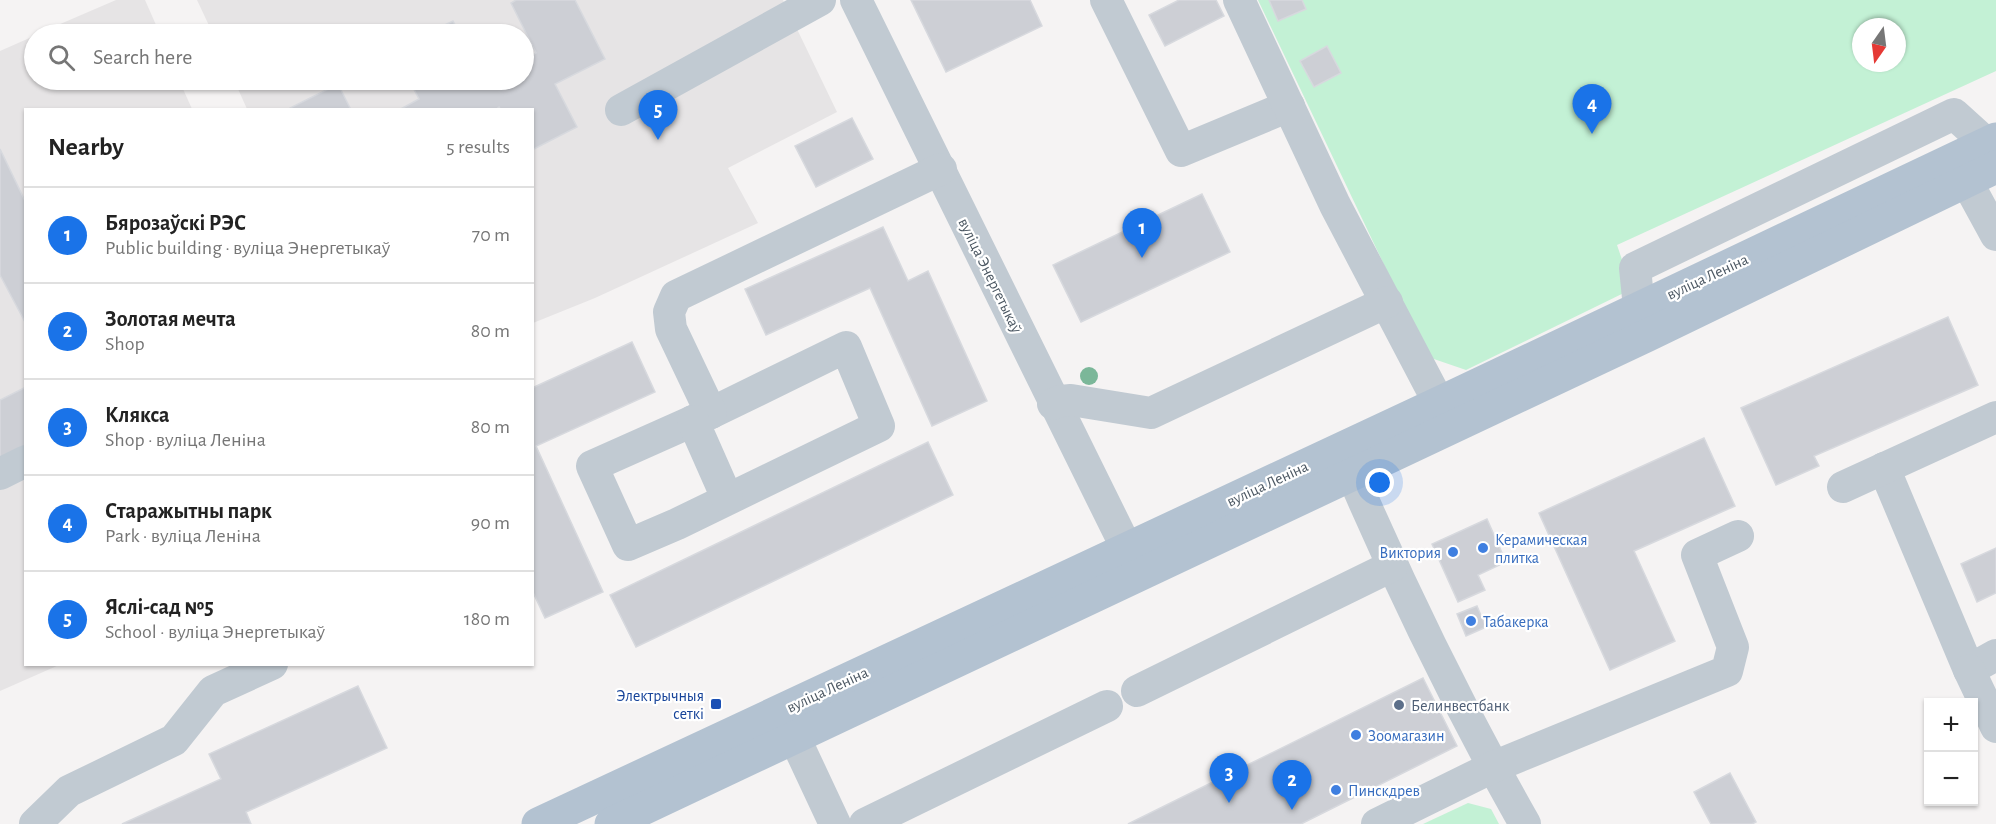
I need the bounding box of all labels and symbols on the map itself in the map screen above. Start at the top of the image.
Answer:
north arrow [1852,18,1906,72]
pin: 4 [1572,84,1612,134]
pin: 5 [638,90,678,140]
pin: 1 [1122,208,1162,258]
street label: вуліца Энергетыкаў [954,215,1025,336]
street label: вуліца Леніна [1664,251,1751,304]
street label: вуліца Леніна [1224,458,1311,511]
your location [1365,468,1394,497]
place label: Керамическая плитка [1495,532,1587,566]
marker: Керамическая плитка [1476,541,1490,555]
place label: Виктория [1379,545,1441,561]
marker: Виктория [1446,545,1460,559]
marker: Табакерка [1464,614,1478,628]
place label: Табакерка [1483,614,1548,630]
street label: вуліца Леніна [784,664,871,717]
place label: Электрычныя сеткі [616,688,704,722]
marker: Электрычныя сеткі [709,697,723,711]
marker: Белинвестбанк [1392,698,1406,712]
place label: Белинвестбанк [1411,698,1510,714]
marker: Зоомагазин [1349,728,1363,742]
place label: Зоомагазин [1368,728,1444,744]
pin: 3 [1210,754,1248,803]
pin: 2 [1272,760,1312,810]
marker: Пинскдрев [1329,783,1343,797]
place label: Пинскдрев [1348,783,1420,799]

